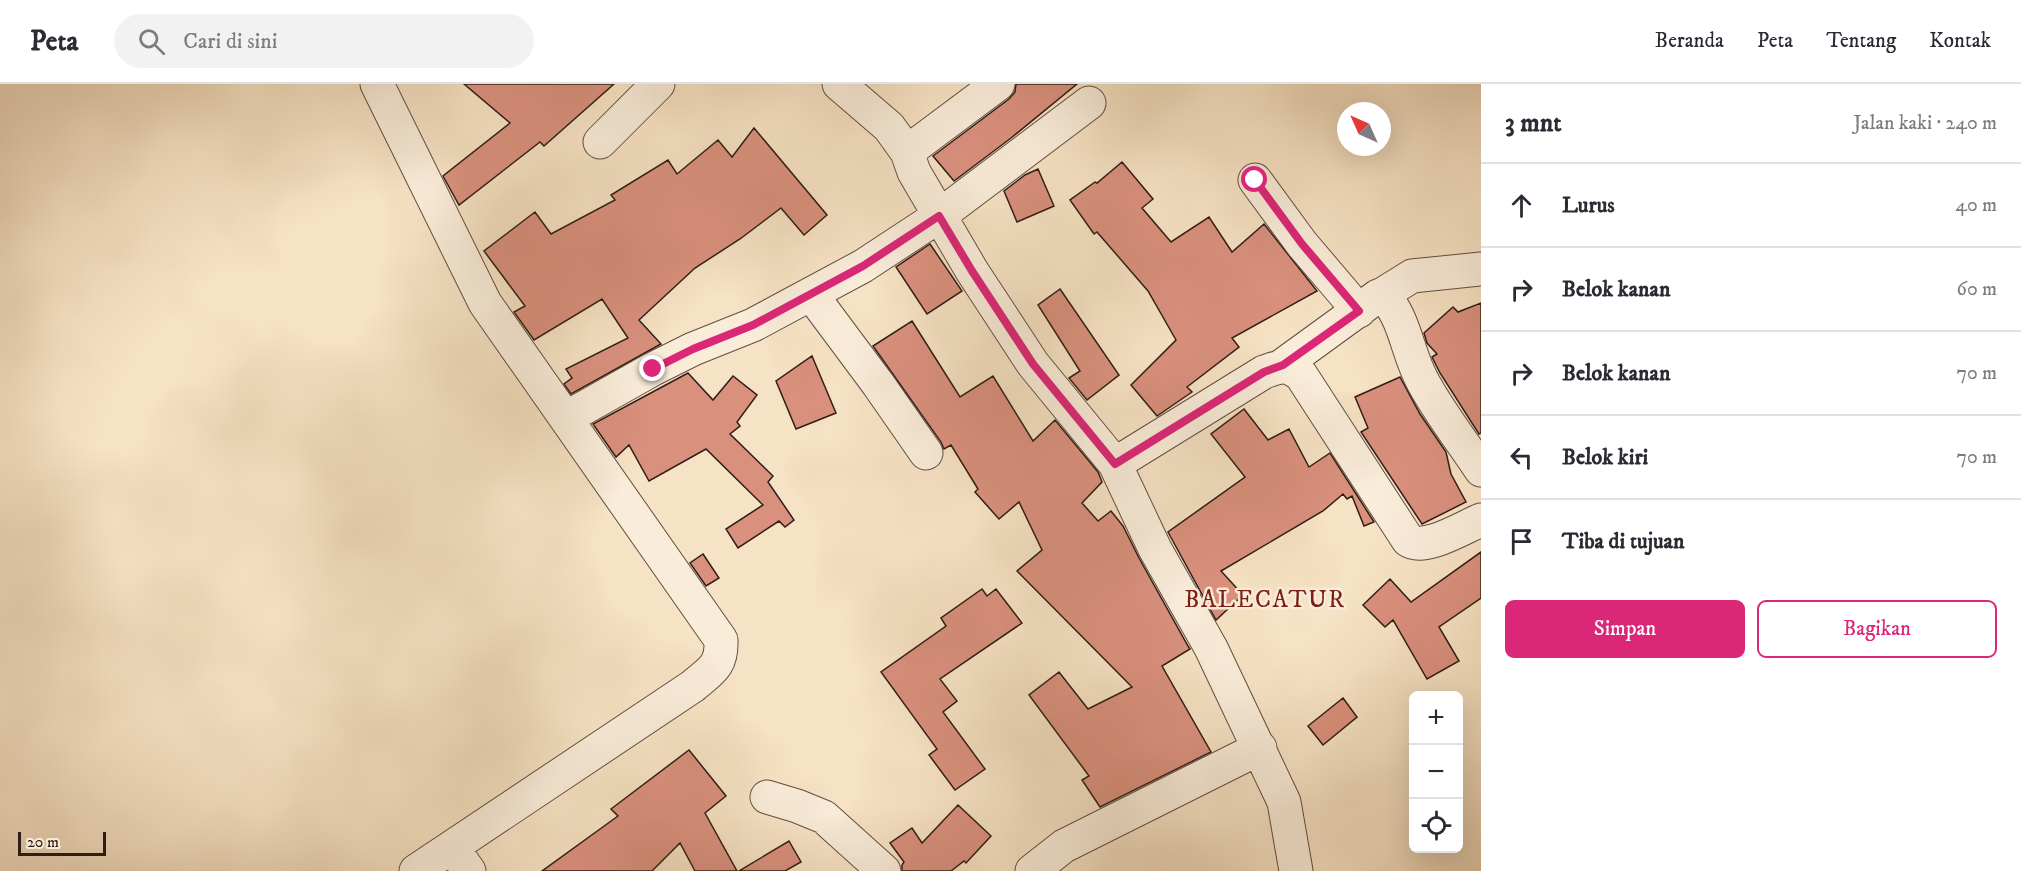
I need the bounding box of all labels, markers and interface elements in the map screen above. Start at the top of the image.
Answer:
search box [114,14,534,68]
text: Peta [30,24,78,59]
icon: search [135,25,168,58]
text: Cari di sini [183,28,277,55]
text: Beranda [1655,28,1724,54]
text: Peta [1757,28,1793,54]
text: Tentang [1826,28,1896,54]
text: Kontak [1929,28,1991,54]
north arrow [1337,102,1391,156]
text: 3 mnt [1505,107,1562,140]
text: Jalan kaki · 240 m [1853,111,1997,136]
route start [1241,166,1267,192]
icon: ahead [1505,189,1538,222]
text: Lurus [1562,192,1615,219]
text: 40 m [1955,193,1997,218]
icon: right [1505,273,1538,306]
text: Belok kanan [1562,276,1670,303]
text: 60 m [1957,277,1997,302]
route end [639,355,665,381]
icon: right [1505,357,1538,390]
text: Belok kanan [1562,360,1670,387]
text: 70 m [1956,361,1997,386]
icon: left [1505,441,1538,474]
text: Belok kiri [1562,444,1648,471]
text: 70 m [1956,445,1997,470]
icon: arrive [1505,525,1538,558]
text: Tiba di tujuan [1562,528,1684,555]
district label: BALECATUR [1184,585,1346,615]
button: Simpan [1505,600,1745,658]
button: Bagikan [1757,600,1997,658]
map controls [1409,691,1463,853]
button: + [1409,691,1463,745]
button: − [1409,745,1463,799]
button: locate [1409,799,1463,853]
scale bar [18,829,106,856]
text: 20 m [27,832,59,852]

